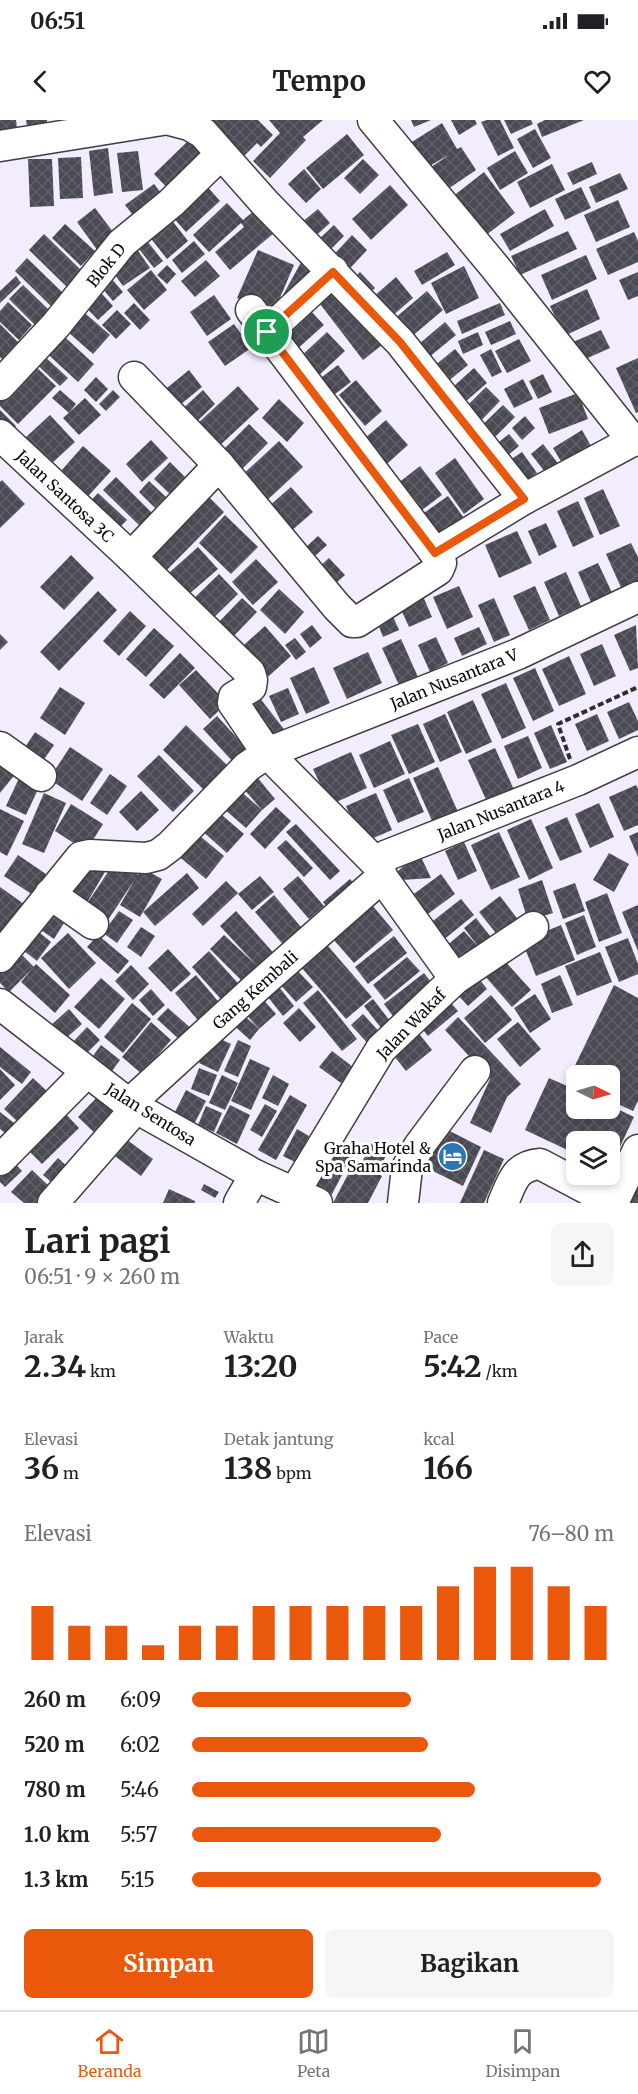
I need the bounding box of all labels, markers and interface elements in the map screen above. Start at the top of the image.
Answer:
text: 06:51 [30,7,85,35]
text: Tempo [272,64,366,98]
icon: back [24,65,57,98]
icon: heart [581,65,614,98]
street label: Blok D [82,239,130,291]
pin [241,306,292,357]
icon: arrive [250,315,283,348]
street label: Jalan Santosa 3C [11,445,118,546]
street label: Jalan Nusantara V [386,644,521,714]
street label: Jalan Nusantara 4 [434,775,568,845]
street label: Gang Kembali [208,946,302,1034]
street label: Jalan Wakaf [372,984,450,1064]
north arrow [566,1065,620,1119]
map controls [566,1065,620,1185]
street label: Jalan Sentosa [101,1078,200,1150]
button: layers [566,1131,620,1185]
place label: Graha Hotel & Spa Samarinda [315,1138,431,1176]
hotel icon: Graha Hotel & Spa Samarinda [436,1141,468,1173]
text: Lari pagi [24,1221,171,1262]
button: share [551,1223,614,1286]
text: 06:51 · 9 × 260 m [24,1264,180,1289]
text: Jarak [24,1327,64,1347]
text: Waktu [224,1327,274,1347]
text: Pace [423,1327,458,1347]
text: 2.34 [24,1347,86,1385]
text: 13:20 [224,1347,298,1385]
text: 5:42 [423,1347,482,1385]
text: km [86,1361,116,1381]
text: /km [482,1361,518,1381]
text: Elevasi [24,1429,78,1449]
text: Detak jantung [224,1429,333,1449]
text: kcal [423,1429,455,1449]
text: 36 [24,1449,59,1487]
text: 138 [224,1449,272,1487]
text: 166 [423,1449,473,1487]
text: m [59,1463,79,1483]
text: bpm [272,1463,312,1483]
text: Elevasi [24,1521,92,1546]
text: 76–80 m [528,1521,614,1546]
text: 260 m [24,1687,86,1712]
text: 6:09 [120,1687,161,1712]
text: 520 m [24,1732,85,1757]
text: 6:02 [120,1732,160,1757]
text: 780 m [24,1777,86,1802]
text: 5:46 [120,1777,159,1802]
text: 1.0 km [24,1822,90,1847]
text: 5:57 [120,1822,157,1847]
text: 1.3 km [24,1867,88,1892]
text: 5:15 [120,1867,155,1892]
button: Simpan [24,1929,313,1998]
button: Bagikan [325,1929,614,1998]
tab: Beranda [78,2025,142,2081]
tab: Peta [297,2025,330,2081]
tab: Disimpan [485,2025,560,2081]

